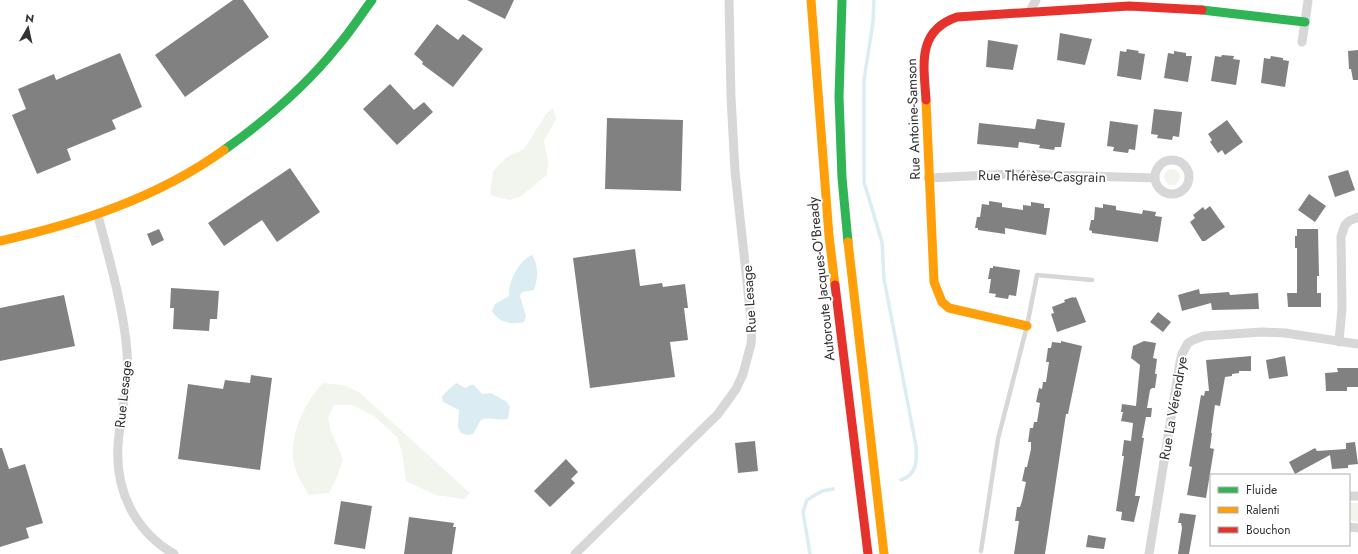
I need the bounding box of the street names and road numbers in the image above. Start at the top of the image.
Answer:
street label: Rue Antoine-Samson [901,58,925,180]
street label: Rue Thérèse-Casgrain [978,165,1106,187]
street label: Autoroute Jacques-O'Bready [802,195,840,362]
street label: Rue Lesage [737,265,761,333]
street label: Rue La Vérendrye [1154,355,1192,461]
street label: Rue Lesage [110,359,136,429]

